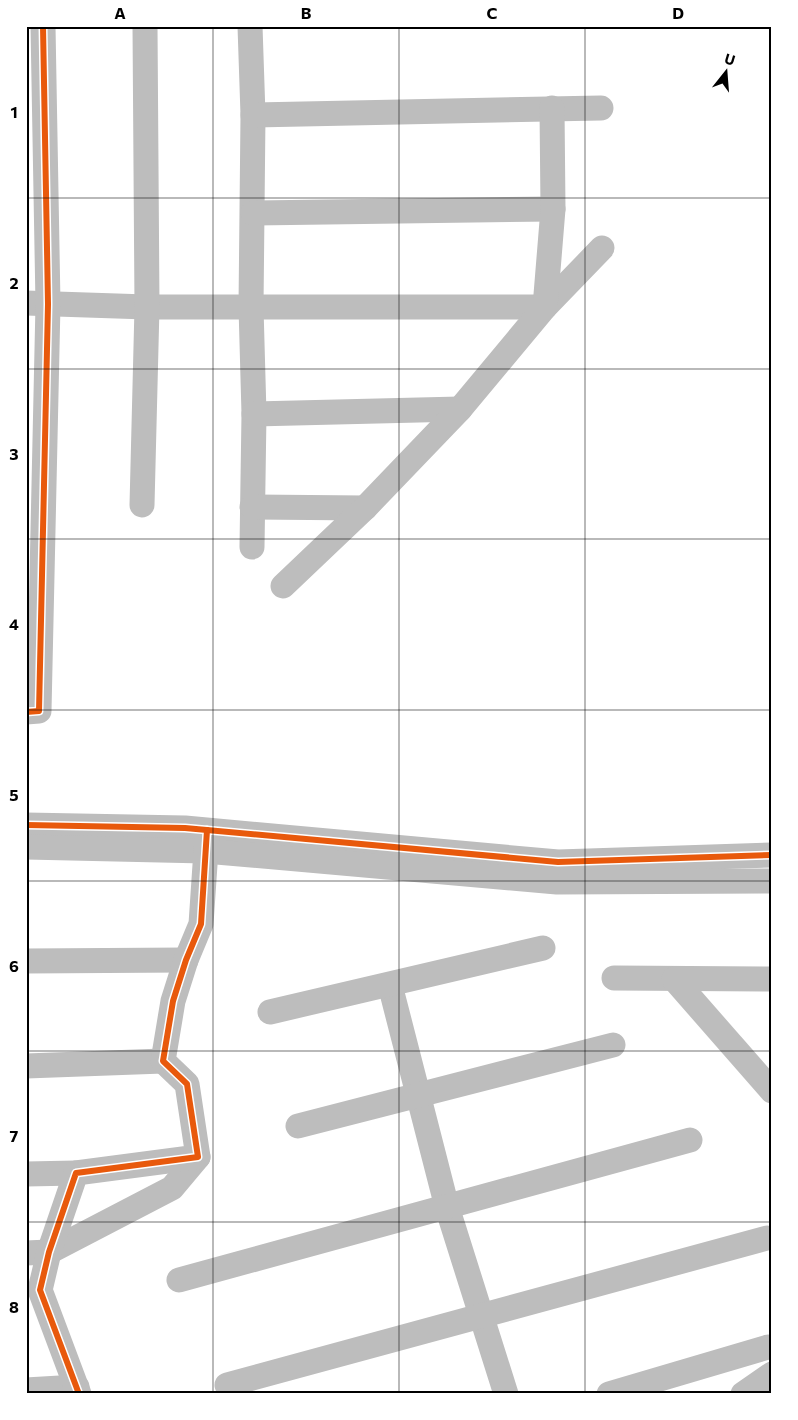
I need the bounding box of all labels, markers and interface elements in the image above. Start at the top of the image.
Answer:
text: A [114,3,126,22]
text: B [301,3,312,22]
text: C [487,3,498,22]
text: D [672,3,684,22]
north arrow [700,48,750,98]
text: U [723,49,737,69]
text: 1 [10,102,18,121]
text: 2 [9,273,19,292]
text: 3 [9,444,19,463]
text: 4 [9,614,19,633]
text: 5 [9,785,19,804]
text: 6 [9,956,19,975]
text: 7 [10,1126,19,1145]
text: 8 [9,1297,19,1316]

